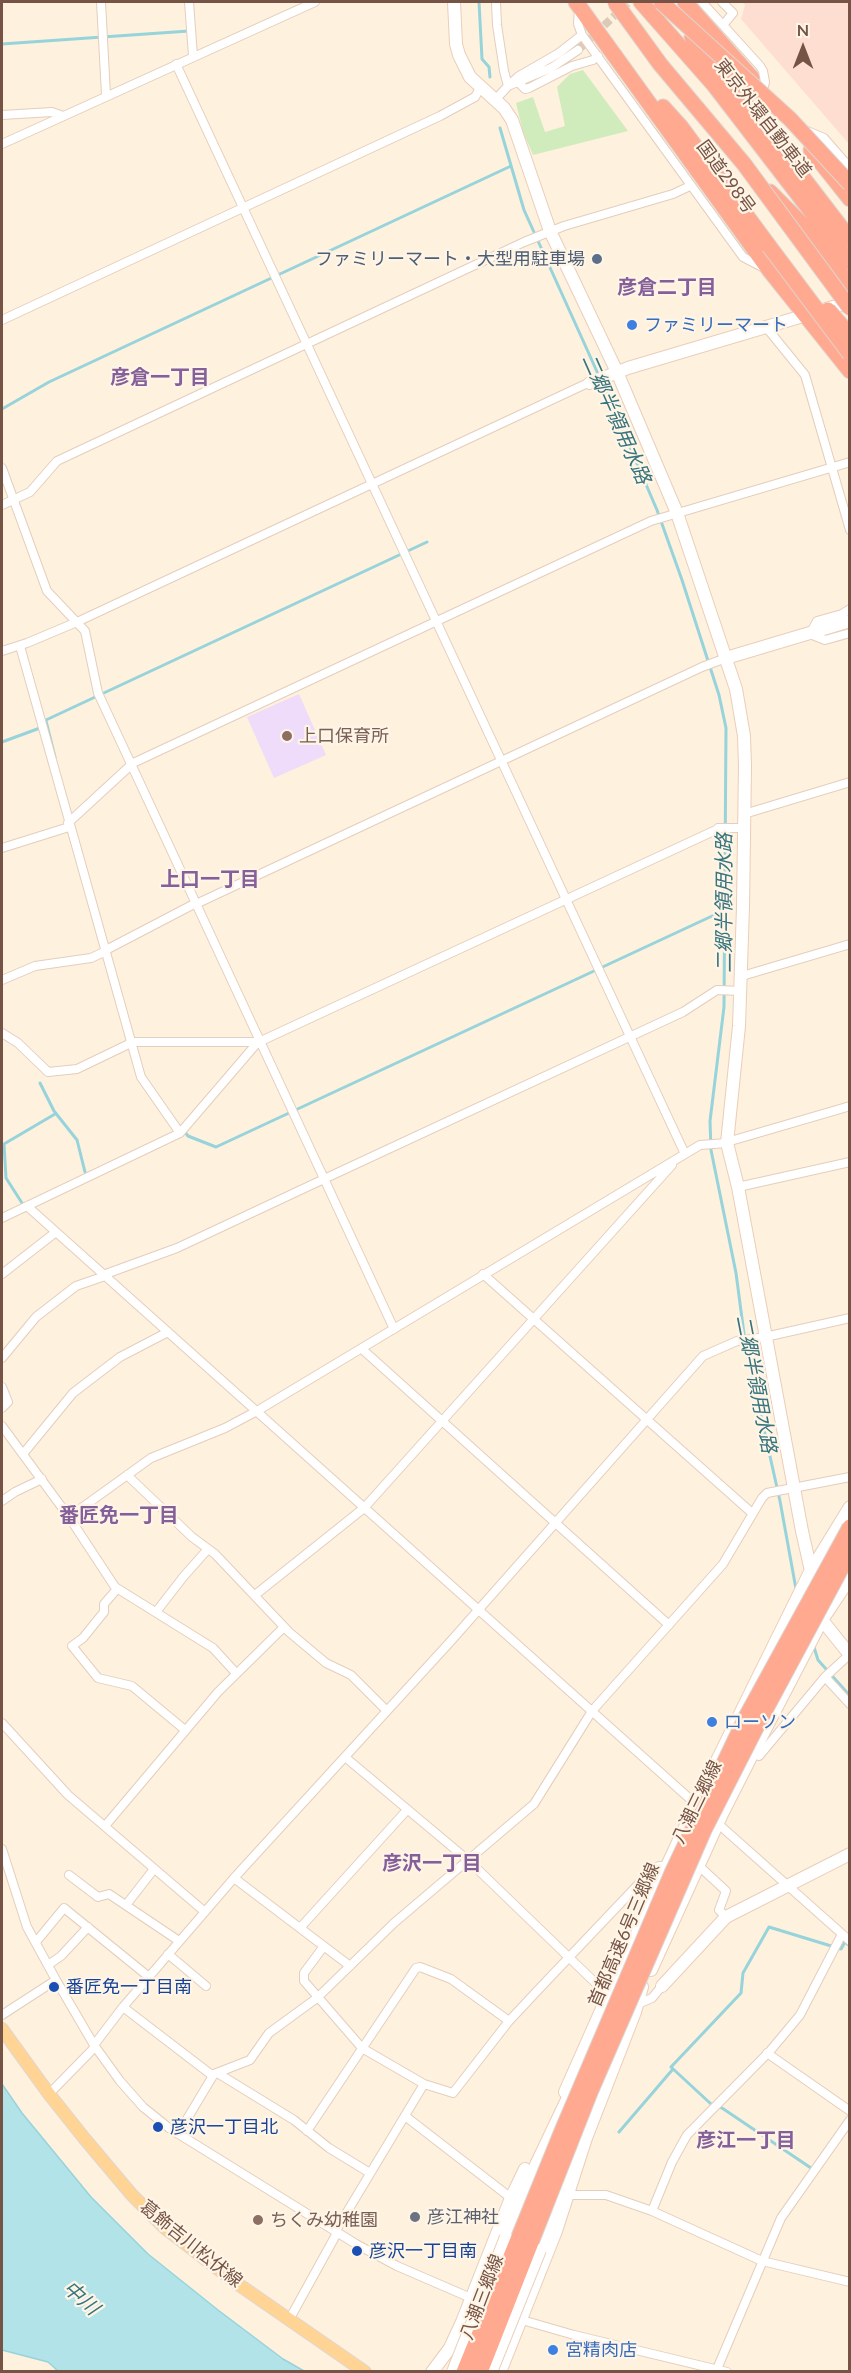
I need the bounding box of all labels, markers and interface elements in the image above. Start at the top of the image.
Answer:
north arrow [773,18,833,78]
text: N [797,20,809,39]
street label: 東京外環自動車道 [710,55,816,181]
street label: 国道298号 [692,136,760,218]
place label: ファミリーマート・大型用駐車場 [315,248,585,270]
marker: ファミリーマート・大型用駐車場 [590,252,604,266]
district label: 彦倉二丁目 [617,276,717,300]
place label: ファミリーマート [644,314,788,336]
marker: ファミリーマート [625,318,639,332]
water label: 二郷半領用水路 [577,350,655,488]
district label: 彦倉一丁目 [110,366,210,390]
place label: 上口保育所 [299,725,389,747]
marker: 上口保育所 [280,729,294,743]
water label: 二郷半領用水路 [713,833,737,973]
district label: 上口一丁目 [160,868,260,892]
water label: 二郷半領用水路 [731,1313,781,1455]
district label: 番匠免一丁目 [59,1504,179,1528]
place label: ローソン [724,1711,796,1733]
marker: ローソン [705,1715,719,1729]
street label: 八潮三郷線 [668,1757,726,1847]
district label: 彦沢一丁目 [382,1852,482,1876]
street label: 首都高速6号三郷線 [584,1860,664,2010]
place label: 番匠免一丁目南 [66,1976,192,1998]
marker: 番匠免一丁目南 [47,1980,61,1994]
place label: 彦沢一丁目北 [170,2116,278,2138]
marker: 彦沢一丁目北 [151,2120,165,2134]
district label: 彦江一丁目 [696,2129,796,2153]
street label: 葛飾吉川松伏線 [135,2196,247,2292]
place label: 彦江神社 [427,2206,499,2228]
place label: ちくみ幼稚園 [270,2209,378,2231]
marker: 彦江神社 [408,2210,422,2224]
marker: ちくみ幼稚園 [251,2213,265,2227]
place label: 彦沢一丁目南 [369,2240,477,2262]
marker: 彦沢一丁目南 [350,2244,364,2258]
street label: 八潮三郷線 [456,2251,508,2343]
water label: 中川 [58,2276,104,2320]
place label: 宮精肉店 [565,2339,637,2361]
marker: 宮精肉店 [546,2343,560,2357]

